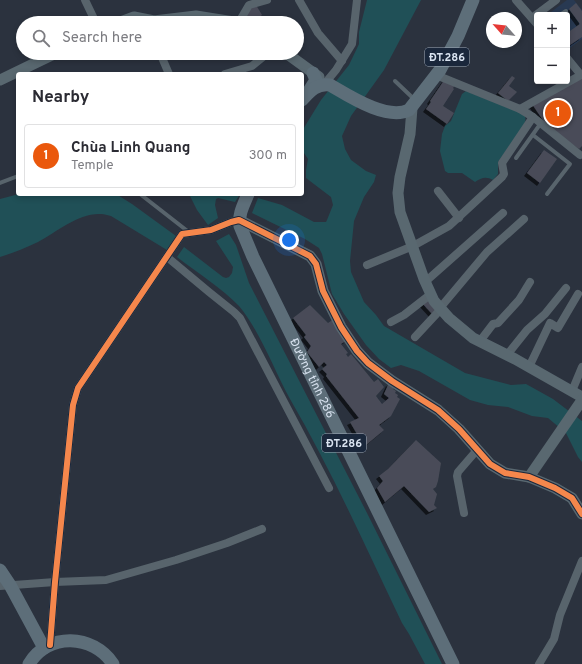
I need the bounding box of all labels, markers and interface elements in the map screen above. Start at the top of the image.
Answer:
north arrow [486,12,522,48]
map controls [534,12,570,84]
button: + [534,12,570,48]
search box [16,16,304,60]
icon: search [30,27,52,49]
text: Search here [62,29,142,48]
road number: ĐT.286 [425,48,469,66]
button: − [534,48,570,84]
text: Nearby [32,87,89,109]
pin: 1 [545,98,571,128]
text: Chùa Linh Quang [71,139,191,158]
text: 1 [43,148,49,164]
text: 300 m [249,148,287,164]
text: Temple [71,158,113,174]
your location [279,230,299,250]
street label: Đường tỉnh 286 [285,336,338,421]
road number: ĐT.286 [322,434,366,452]

